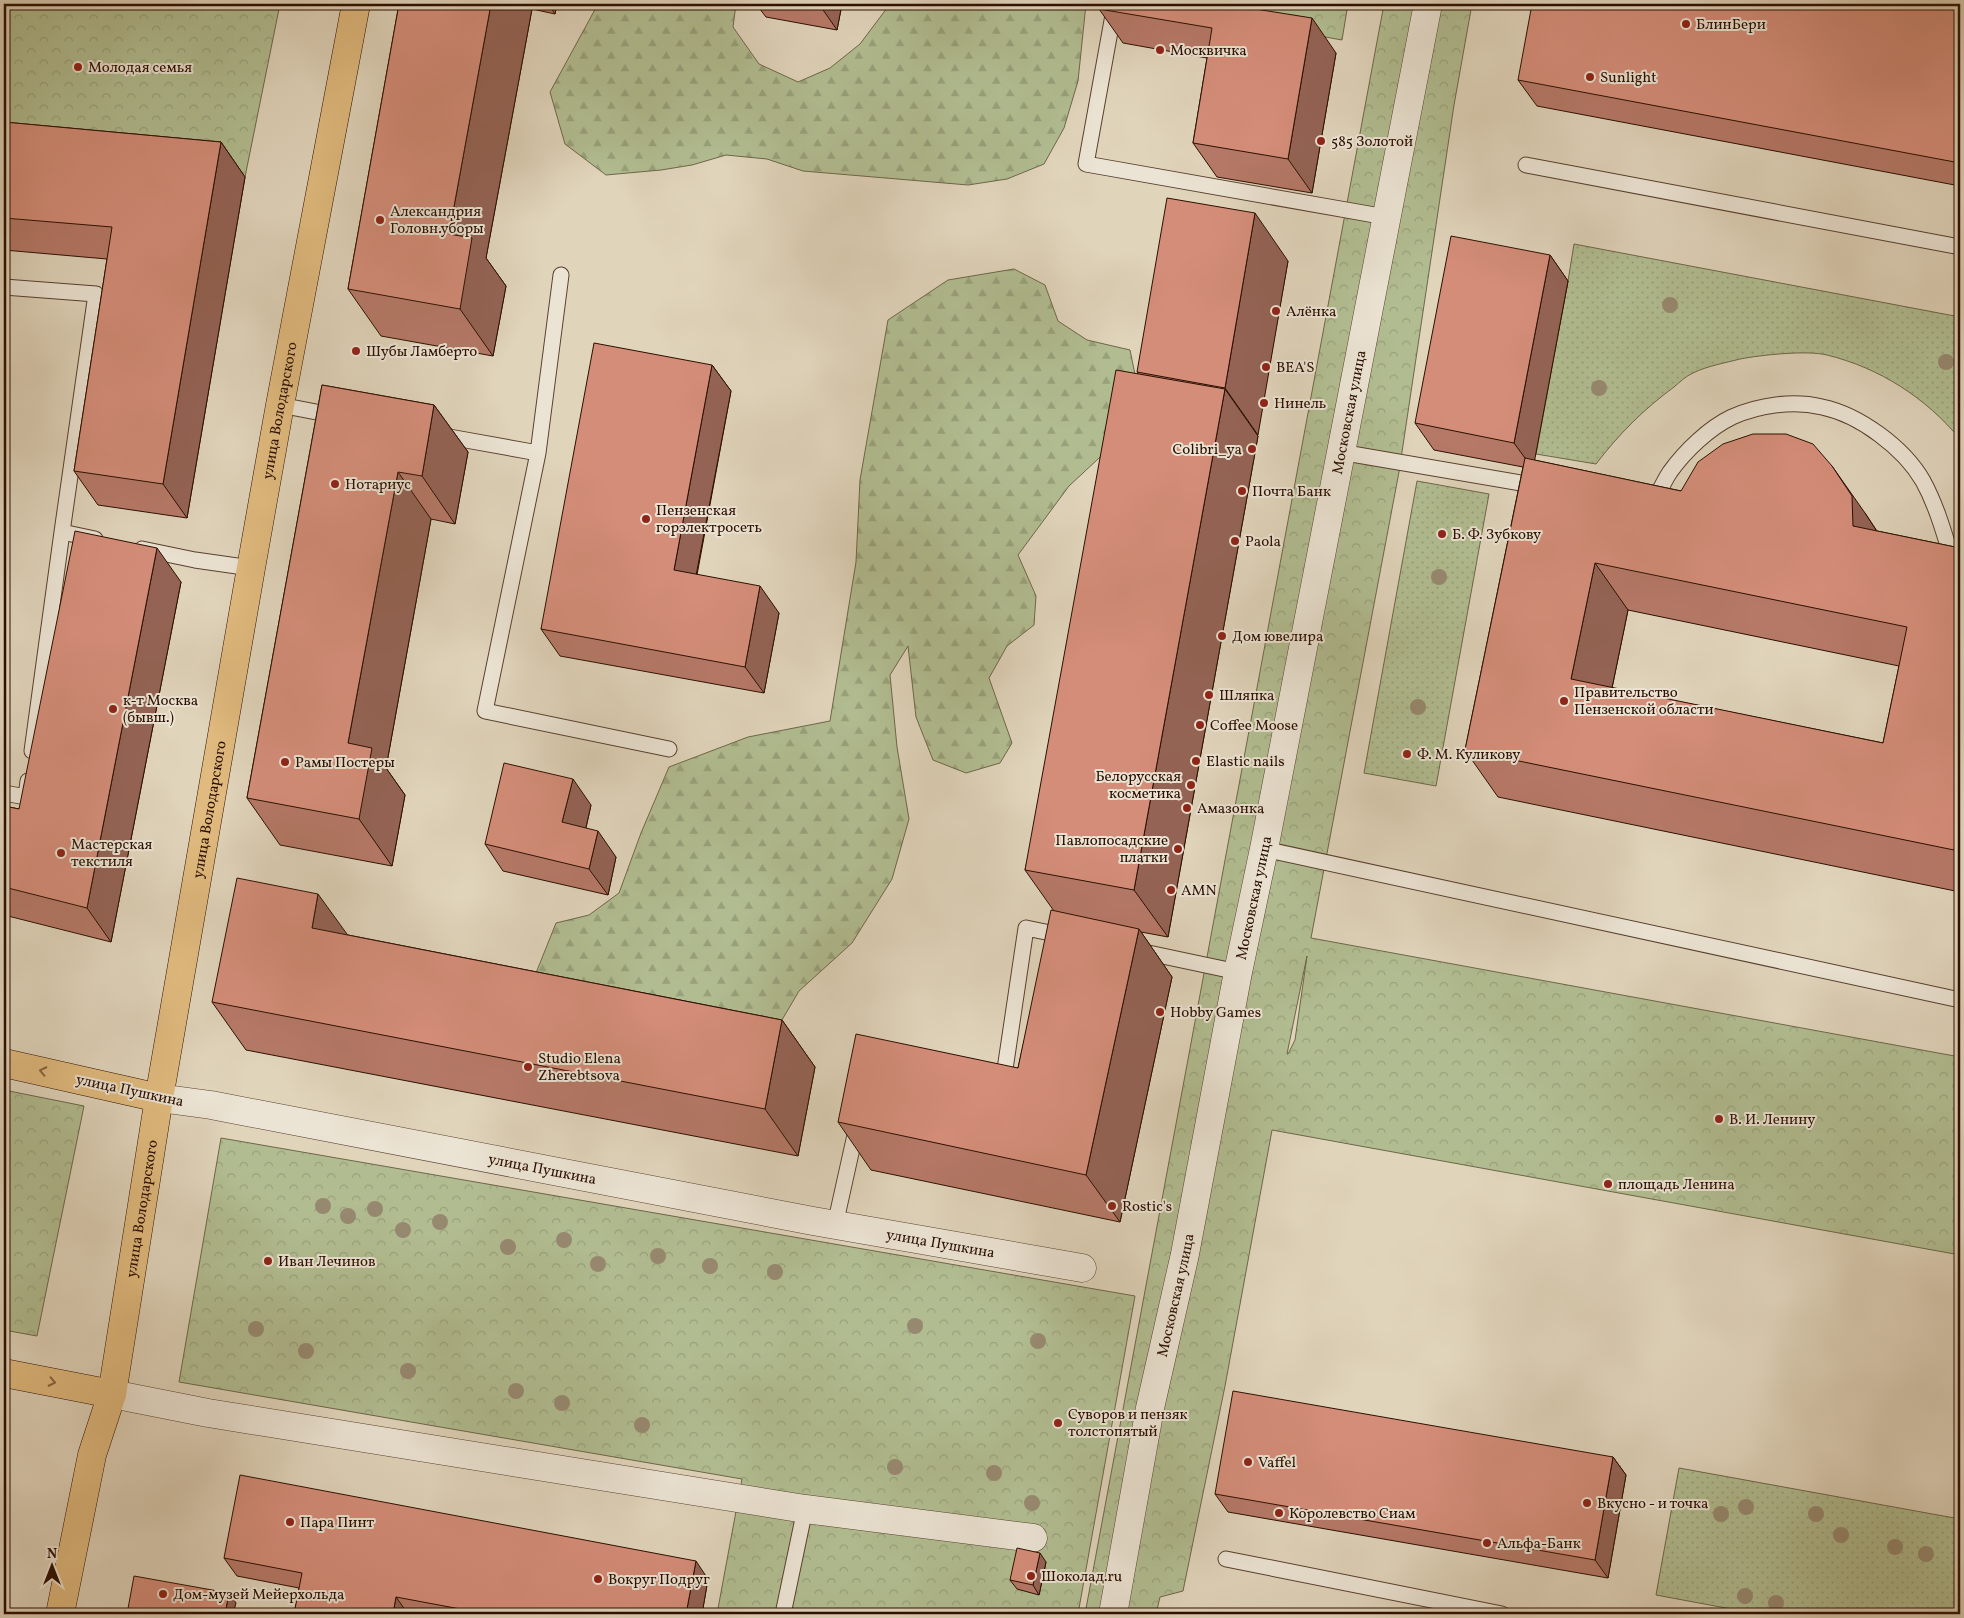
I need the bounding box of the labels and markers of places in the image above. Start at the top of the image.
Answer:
place label: БлинБери [1696,15,1766,36]
marker: БлинБери [1680,18,1692,30]
place label: Москвичка [1170,41,1247,62]
marker: Москвичка [1154,44,1166,56]
place label: Молодая семья [88,58,192,79]
marker: Молодая семья [72,61,84,73]
place label: Sunlight [1600,68,1657,89]
marker: Sunlight [1584,71,1596,83]
place label: 585 Золотой [1331,132,1413,153]
marker: 585 Золотой [1315,135,1327,147]
place label: Александрия Головн.уборы [390,202,484,240]
marker: Александрия Головн.уборы [374,214,386,226]
place label: Алёнка [1286,302,1336,323]
marker: Алёнка [1270,305,1282,317]
place label: Шубы Ламберто [366,342,477,363]
marker: Шубы Ламберто [350,345,362,357]
place label: BEA'S [1276,358,1315,379]
marker: BEA'S [1260,361,1272,373]
place label: Нинель [1274,394,1326,415]
marker: Нинель [1258,397,1270,409]
place label: Colibri_ya [1173,440,1242,461]
marker: Colibri_ya [1246,443,1258,455]
place label: Нотариус [345,475,411,496]
marker: Нотариус [329,478,341,490]
place label: Почта Банк [1252,482,1331,503]
marker: Почта Банк [1236,485,1248,497]
place label: Пензенская горэлектросеть [656,501,762,539]
marker: Пензенская горэлектросеть [640,513,652,525]
place label: Б. Ф. Зубкову [1452,525,1541,546]
marker: Б. Ф. Зубкову [1436,528,1448,540]
place label: Paola [1245,532,1281,553]
marker: Paola [1229,535,1241,547]
place label: Дом ювелира [1232,627,1323,648]
marker: Дом ювелира [1216,630,1228,642]
place label: Правительство Пензенской области [1574,683,1714,721]
place label: Шляпка [1219,686,1274,707]
marker: Шляпка [1203,689,1215,701]
place label: к-т Москва (бывш.) [123,691,198,729]
marker: Правительство Пензенской области [1558,695,1570,707]
marker: к-т Москва (бывш.) [107,703,119,715]
place label: Coffee Moose [1210,716,1298,737]
marker: Coffee Moose [1194,719,1206,731]
place label: Ф. М. Куликову [1417,745,1520,766]
marker: Ф. М. Куликову [1401,748,1413,760]
place label: Elastic nails [1206,752,1285,773]
place label: Рамы Постеры [295,753,395,774]
marker: Elastic nails [1190,755,1202,767]
marker: Рамы Постеры [279,756,291,768]
place label: Белорусская косметика [1095,767,1181,805]
marker: Белорусская косметика [1185,779,1197,791]
place label: Амазонка [1197,799,1264,820]
marker: Амазонка [1181,802,1193,814]
place label: Павлопосадские платки [1055,831,1168,869]
place label: Мастерская текстиля [71,835,153,873]
marker: Павлопосадские платки [1172,843,1184,855]
marker: Мастерская текстиля [55,847,67,859]
place label: AMN [1181,881,1217,902]
marker: AMN [1165,884,1177,896]
place label: Hobby Games [1170,1003,1261,1024]
marker: Hobby Games [1154,1006,1166,1018]
place label: Studio Elena Zherebtsova [538,1049,621,1087]
marker: Studio Elena Zherebtsova [522,1061,534,1073]
place label: В. И. Ленину [1729,1110,1815,1131]
marker: В. И. Ленину [1713,1113,1725,1125]
place label: площадь Ленина [1618,1175,1735,1196]
marker: площадь Ленина [1602,1178,1614,1190]
place label: Rostic's [1122,1197,1172,1218]
marker: Rostic's [1106,1200,1118,1212]
place label: Иван Лечинов [278,1252,376,1273]
marker: Иван Лечинов [262,1255,274,1267]
place label: Суворов и пензяк толстопятый [1068,1405,1188,1443]
marker: Суворов и пензяк толстопятый [1052,1417,1064,1429]
place label: Vaffel [1258,1453,1296,1474]
marker: Vaffel [1242,1456,1254,1468]
place label: Вкусно - и точка [1597,1494,1709,1515]
marker: Вкусно - и точка [1581,1497,1593,1509]
place label: Королевство Сиам [1289,1504,1416,1525]
marker: Королевство Сиам [1273,1507,1285,1519]
place label: Пара Пинт [300,1513,374,1534]
marker: Пара Пинт [284,1516,296,1528]
place label: Альфа-Банк [1497,1534,1581,1555]
marker: Альфа-Банк [1481,1537,1493,1549]
place label: Шоколад.ru [1041,1567,1122,1588]
place label: Вокруг Подруг [608,1570,710,1591]
marker: Шоколад.ru [1025,1570,1037,1582]
marker: Вокруг Подруг [592,1573,604,1585]
place label: Дом-музей Мейерхольда [173,1585,345,1606]
marker: Дом-музей Мейерхольда [157,1588,169,1600]

